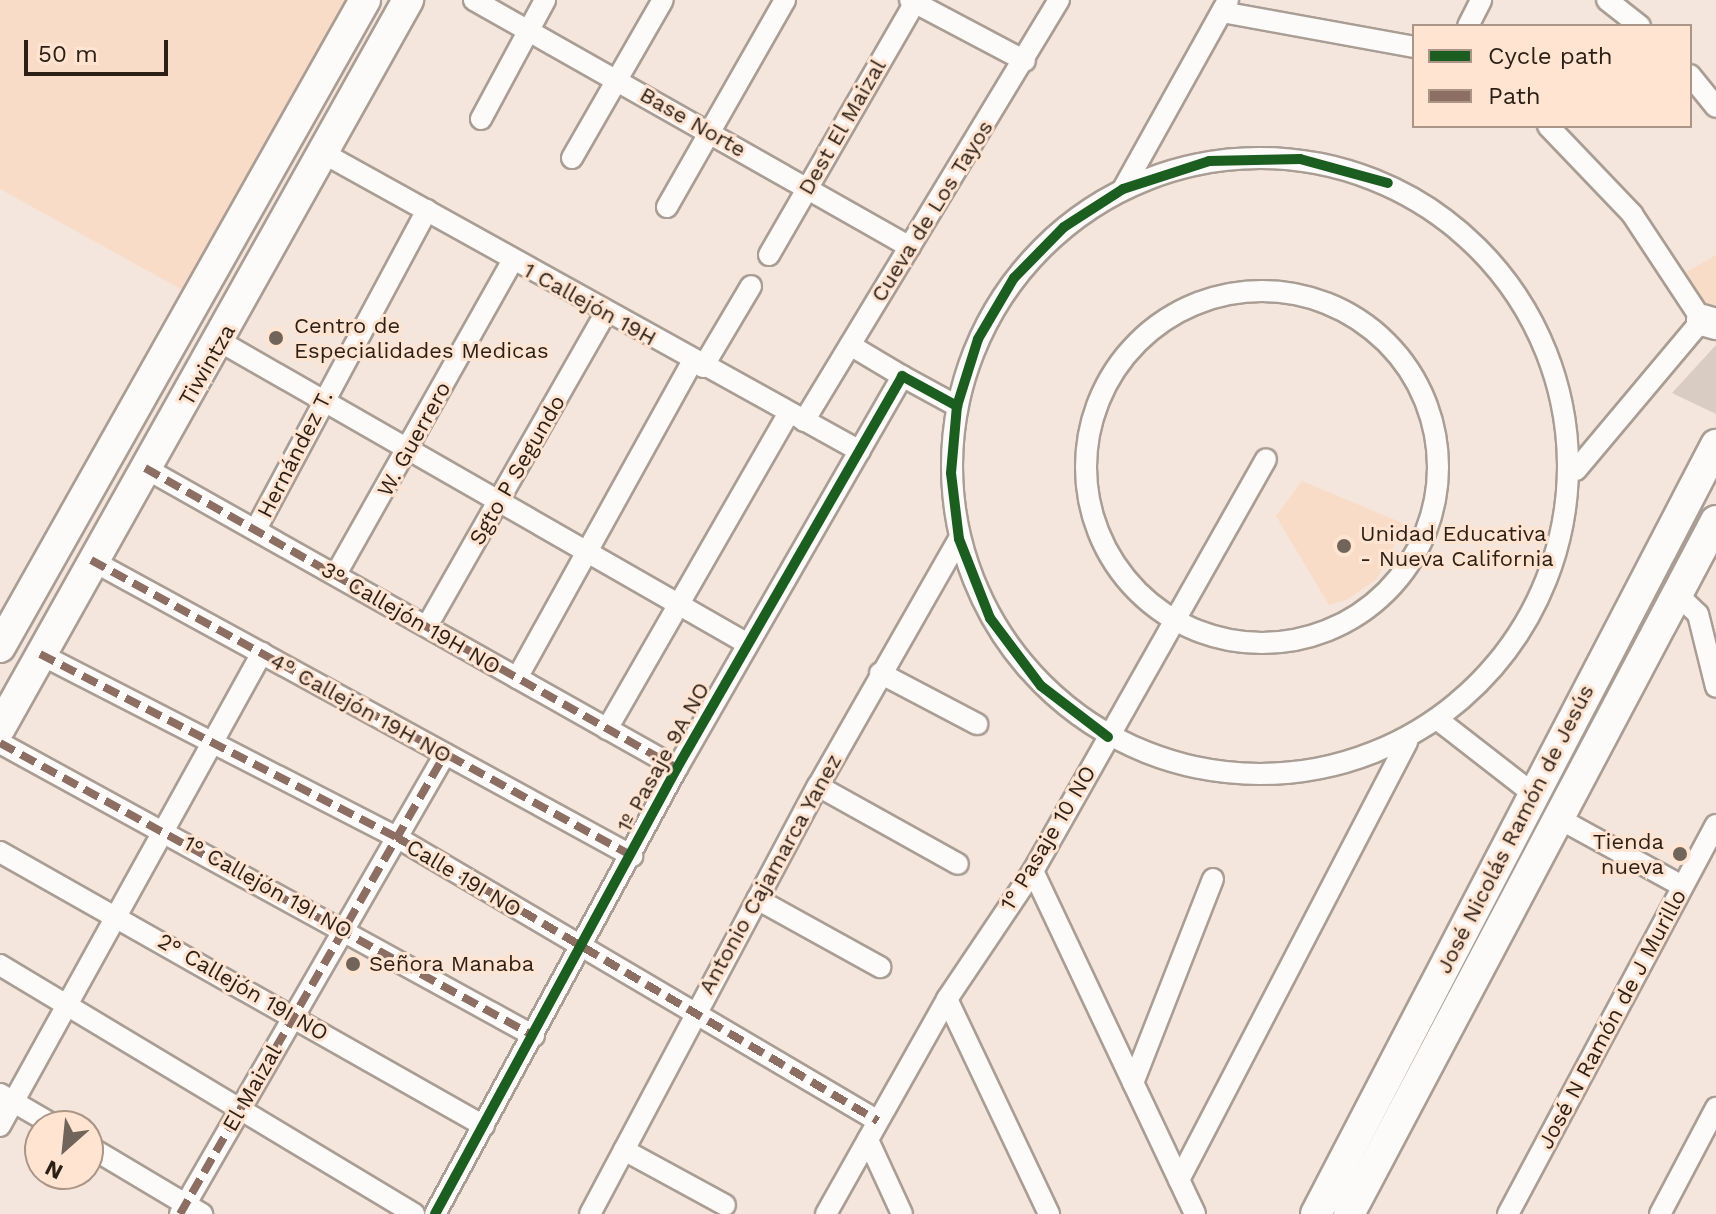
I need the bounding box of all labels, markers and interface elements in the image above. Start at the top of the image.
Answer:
scale bar [28,24,172,74]
legend [1412,24,1692,128]
text: 50 m [38,40,98,68]
text: Cycle path [1488,42,1613,70]
street label: Dest El Maizal [792,54,892,200]
street label: Base Norte [635,81,751,163]
text: Path [1488,82,1541,110]
street label: Cueva de Los Tayos [865,115,999,307]
street label: 1 Callejón 19H [519,257,661,351]
place label: Centro de Especialidades Medicas [294,312,548,364]
street label: Tiwintza [173,319,241,411]
marker: Centro de Especialidades Medicas [265,327,287,349]
street label: W. Guerrero [372,377,456,501]
street label: Hernández T. [251,386,339,522]
street label: Sgto P Segundo [463,390,571,550]
place label: Unidad Educativa - Nueva California [1360,520,1554,572]
marker: Unidad Educativa - Nueva California [1335,537,1353,555]
street label: 3° Callejón 19H NO [317,556,505,680]
street label: 4° Callejón 19H NO [266,647,456,769]
street label: 1º Pasaje 9A NO [611,677,715,837]
street label: José Nicolás Ramón de Jesús [1430,680,1600,978]
street label: Antonio Cajamarca Yanez [693,749,847,999]
street label: 1° Pasaje 10 NO [994,761,1102,915]
place label: Tienda nueva [1593,828,1664,880]
street label: 1° Callejón 19I NO [179,830,357,944]
street label: Calle 19I NO [401,833,527,923]
marker: Tienda nueva [1671,845,1689,863]
street label: José N Ramón de J Murillo [1532,884,1692,1154]
street label: 2° Callejón 19I NO [153,927,333,1047]
place label: Señora Manaba [369,951,535,977]
marker: Señora Manaba [344,955,362,973]
street label: El Maizal [217,1040,287,1136]
north arrow [24,1110,104,1190]
text: N [41,1155,67,1185]

